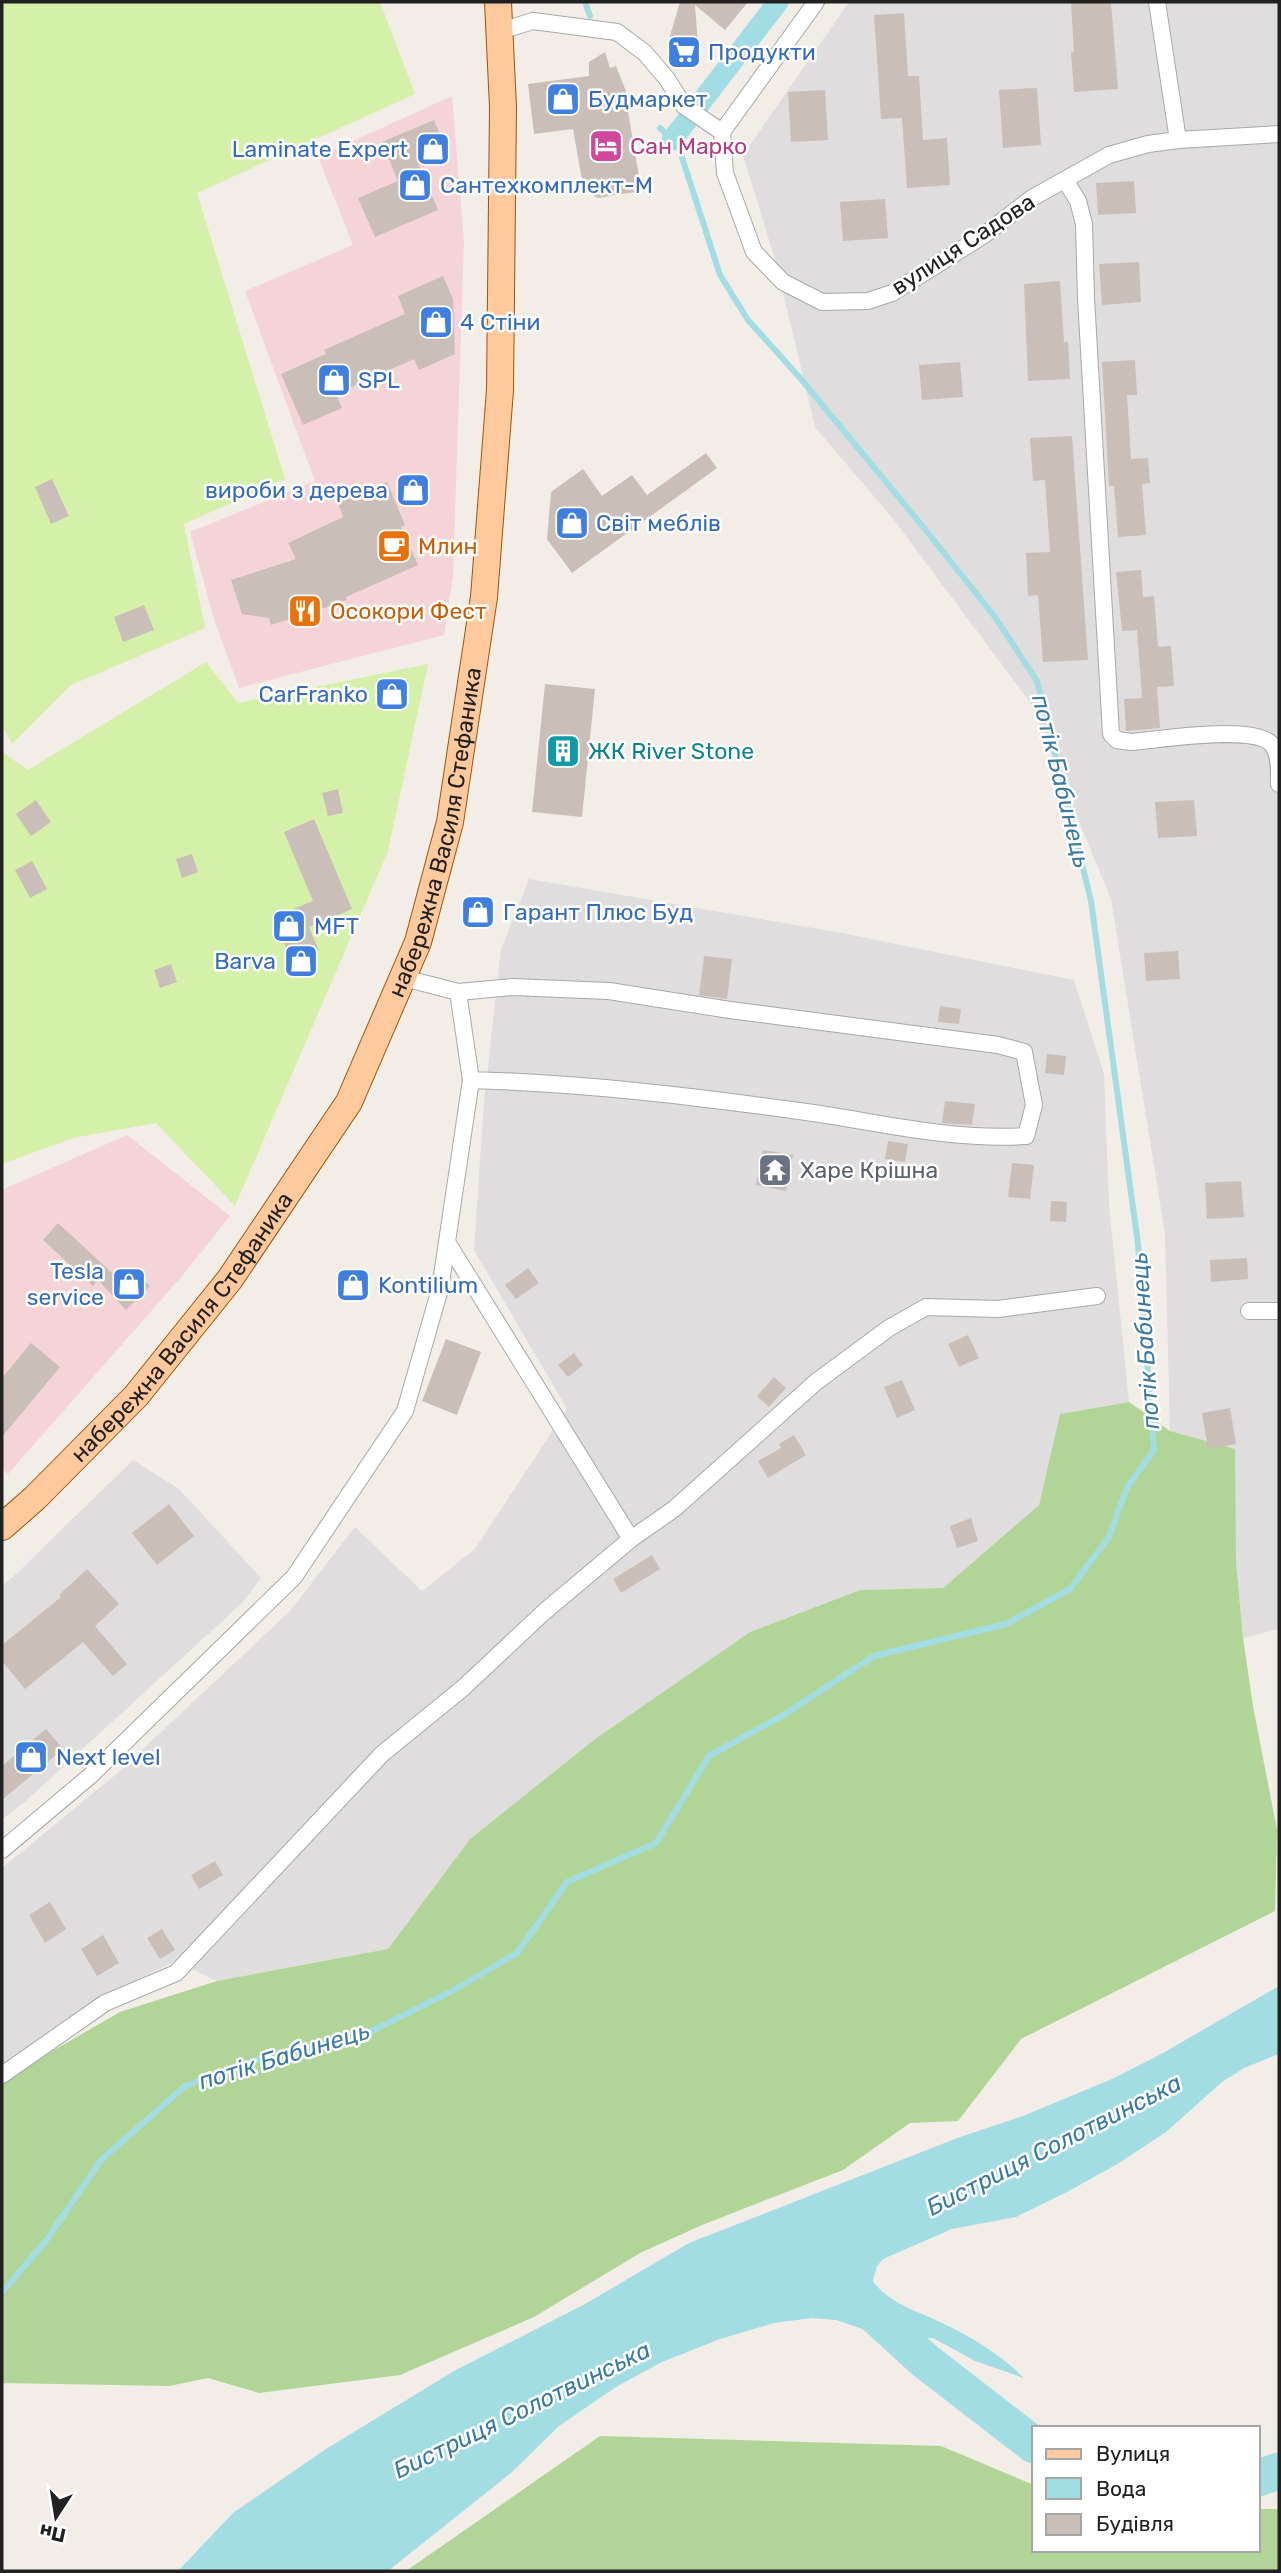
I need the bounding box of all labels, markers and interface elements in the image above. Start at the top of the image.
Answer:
supermarket icon: Продукти [665,33,703,71]
place label: Продукти [708,38,816,66]
shop icon: Будмаркет [544,80,582,118]
place label: Будмаркет [588,85,708,113]
hotel icon: Сан Марко [587,127,625,165]
shop icon: Laminate Expert [414,130,452,168]
place label: Сан Марко [630,132,747,160]
place label: Laminate Expert [232,135,408,163]
shop icon: Сантехкомплект-М [396,166,434,204]
place label: Сантехкомплект-М [440,171,653,199]
street label: вулиця Садова [886,187,1040,301]
shop icon: 4 Стіни [417,303,455,341]
place label: 4 Стіни [460,308,541,336]
shop icon: SPL [315,361,353,399]
place label: SPL [358,366,400,394]
shop icon: вироби з дерева [394,471,432,509]
place label: вироби з дерева [205,476,388,504]
shop icon: Світ меблів [553,504,591,542]
place label: Світ меблів [596,509,721,537]
cafe icon: Млин [375,527,413,565]
place label: Млин [418,532,478,560]
restaurant icon: Осокори Фест [286,592,324,630]
place label: Осокори Фест [330,597,487,625]
street label: набережна Василя Стефаника [382,665,487,1001]
shop icon: CarFranko [373,675,411,713]
place label: CarFranko [258,680,368,708]
water label: потік Бабинець [1026,691,1096,871]
building icon: ЖК River Stone [544,732,582,770]
place label: ЖК River Stone [588,737,754,765]
shop icon: Гарант Плюс Буд [459,893,497,931]
place label: Гарант Плюс Буд [503,898,693,926]
shop icon: MFT [270,907,308,945]
place label: MFT [314,912,359,940]
shop icon: Barva [282,942,320,980]
place label: Barva [214,947,276,975]
temple icon: Харе Крішна [756,1151,794,1189]
place label: Харе Крішна [800,1156,938,1184]
street label: набережна Василя Стефаника [65,1187,298,1468]
water label: потік Бабинець [1125,1251,1165,1431]
place label: Tesla service [27,1257,104,1311]
shop icon: Tesla service [110,1265,148,1303]
shop icon: Kontilium [334,1266,372,1304]
place label: Kontilium [378,1271,478,1299]
shop icon: Next level [12,1738,50,1776]
place label: Next level [56,1743,160,1771]
water label: потік Бабинець [195,2017,373,2095]
water label: Бистриця Солотвинська [922,2068,1186,2222]
water label: Бистриця Солотвинська [389,2336,655,2484]
legend [1032,2426,1260,2552]
text: Вулиця [1096,2441,1170,2466]
text: Вода [1096,2476,1146,2501]
north arrow [21,2482,91,2552]
text: Будівля [1096,2511,1174,2536]
text: Пн [37,2519,68,2547]

